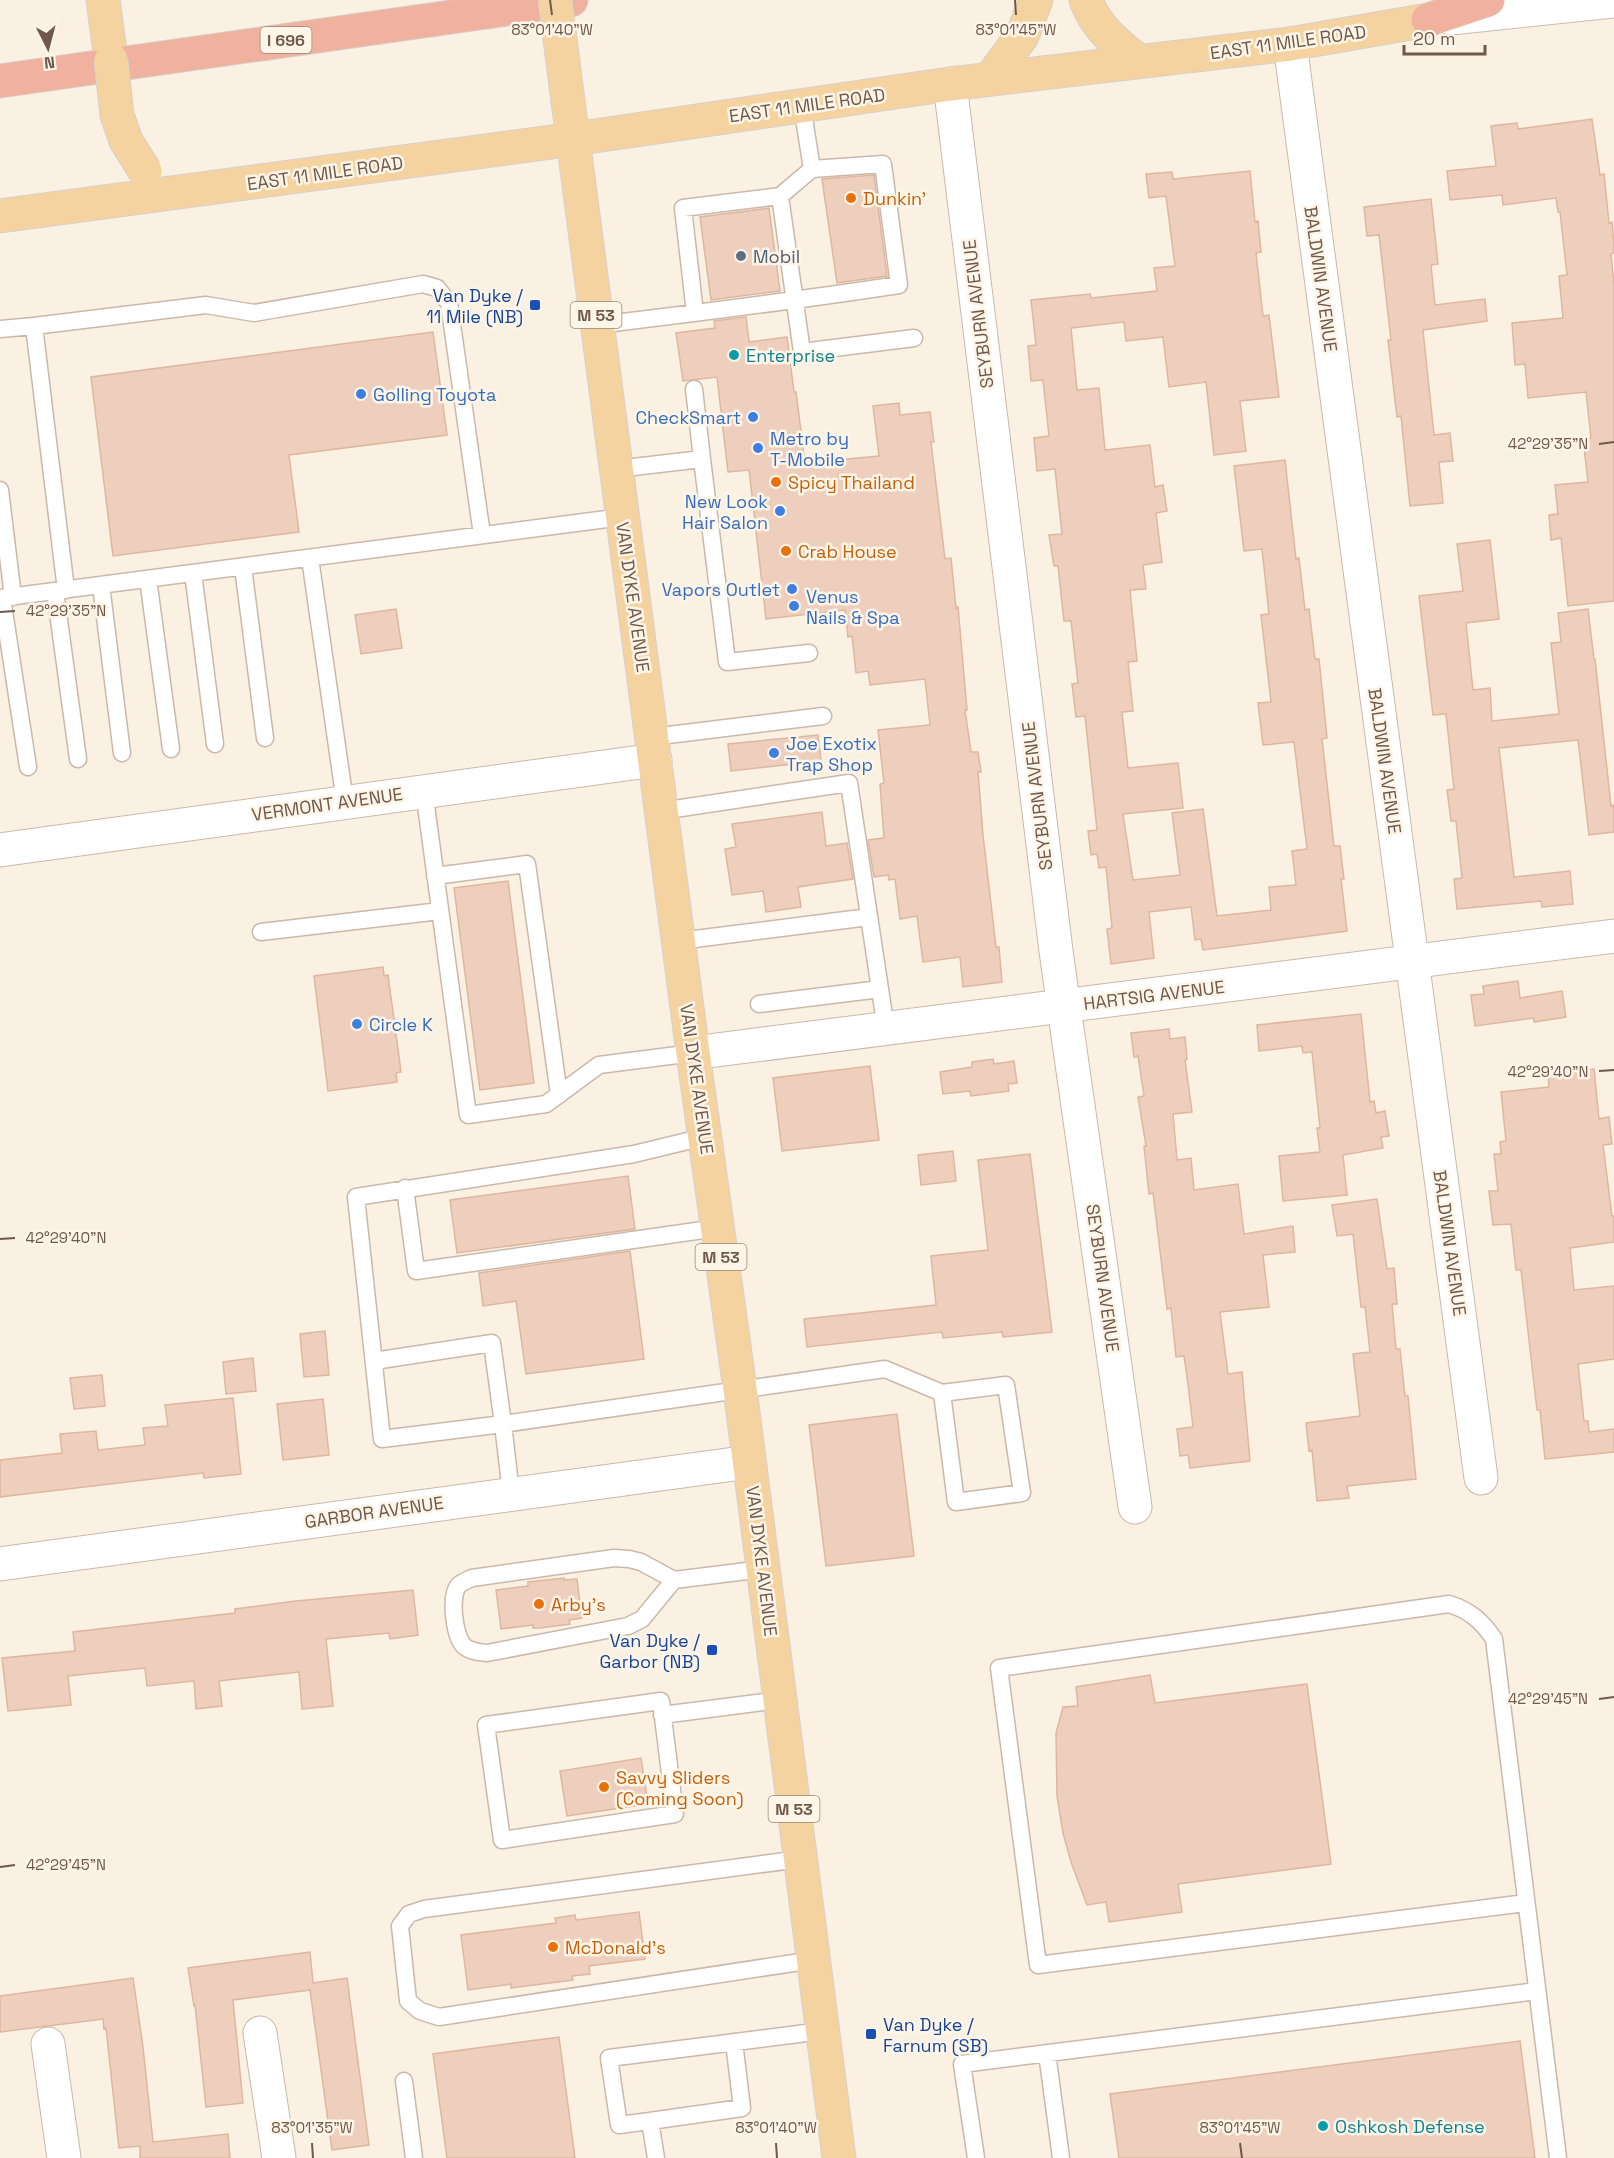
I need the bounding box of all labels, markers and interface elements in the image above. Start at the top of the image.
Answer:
north arrow [18,18,78,78]
scale bar [1404,18,1485,56]
text: 83°01'40"W [511,20,593,39]
text: 83°01'45"W [975,20,1057,39]
street label: EAST 11 MILE ROAD [1208,20,1368,64]
road number: I 696 [260,27,312,53]
text: 20 m [1413,27,1456,50]
text: N [43,51,56,73]
street label: EAST 11 MILE ROAD [727,83,887,127]
street label: EAST 11 MILE ROAD [245,151,405,195]
place label: Dunkin' [863,187,926,210]
marker: Dunkin' [844,191,858,205]
street label: BALDWIN AVENUE [1299,205,1343,353]
street label: SEYBURN AVENUE [957,238,999,390]
place label: Mobil [753,245,800,268]
marker: Mobil [734,249,748,263]
place label: Van Dyke / 11 Mile (NB) [426,284,523,328]
marker: Van Dyke / 11 Mile (NB) [528,298,542,312]
road number: M 53 [570,302,622,328]
place label: Enterprise [746,344,835,367]
marker: Enterprise [727,348,741,362]
place label: Golling Toyota [373,383,496,406]
marker: Golling Toyota [354,387,368,401]
place label: CheckSmart [635,406,741,429]
marker: CheckSmart [746,410,760,424]
place label: Metro by T-Mobile [770,427,849,471]
text: 42°29'35"N [1508,434,1588,453]
marker: Metro by T-Mobile [751,441,765,455]
place label: Spicy Thailand [788,471,915,494]
marker: Spicy Thailand [769,475,783,489]
place label: New Look Hair Salon [682,490,768,534]
marker: New Look Hair Salon [773,504,787,518]
street label: VAN DYKE AVENUE [611,520,655,674]
place label: Crab House [798,540,897,563]
marker: Crab House [779,544,793,558]
place label: Vapors Outlet [661,578,780,601]
marker: Vapors Outlet [785,582,799,596]
place label: Venus Nails & Spa [806,585,900,629]
marker: Venus Nails & Spa [787,599,801,613]
text: 42°29'35"N [26,601,106,620]
street label: BALDWIN AVENUE [1363,687,1407,835]
street label: SEYBURN AVENUE [1016,720,1058,872]
place label: Joe Exotix Trap Shop [786,732,877,776]
marker: Joe Exotix Trap Shop [767,746,781,760]
street label: VERMONT AVENUE [250,782,404,826]
street label: HARTSIG AVENUE [1082,975,1226,1015]
street label: VAN DYKE AVENUE [675,1002,719,1156]
place label: Circle K [369,1013,433,1036]
marker: Circle K [350,1017,364,1031]
text: 42°29'40"N [1508,1062,1588,1081]
street label: BALDWIN AVENUE [1428,1169,1472,1317]
street label: SEYBURN AVENUE [1081,1202,1125,1354]
text: 42°29'40"N [26,1228,106,1247]
road number: M 53 [696,1244,746,1270]
street label: VAN DYKE AVENUE [741,1484,783,1638]
street label: GARBOR AVENUE [303,1491,445,1533]
place label: Arby's [551,1593,606,1616]
marker: Arby's [532,1597,546,1611]
place label: Van Dyke / Garbor (NB) [599,1629,700,1673]
marker: Van Dyke / Garbor (NB) [705,1643,719,1657]
text: 42°29'45"N [1508,1689,1588,1708]
place label: Savvy Sliders (Coming Soon) [616,1766,743,1810]
marker: Savvy Sliders (Coming Soon) [597,1780,611,1794]
road number: M 53 [768,1796,820,1822]
text: 42°29'45"N [26,1855,106,1874]
place label: McDonald's [565,1936,666,1959]
marker: McDonald's [546,1940,560,1954]
place label: Van Dyke / Farnum (SB) [883,2013,988,2057]
marker: Van Dyke / Farnum (SB) [864,2027,878,2041]
place label: Oshkosh Defense [1335,2115,1485,2138]
text: 83°01'35"W [271,2118,353,2137]
text: 83°01'40"W [735,2118,817,2137]
text: 83°01'45"W [1199,2118,1281,2137]
marker: Oshkosh Defense [1316,2119,1330,2133]

